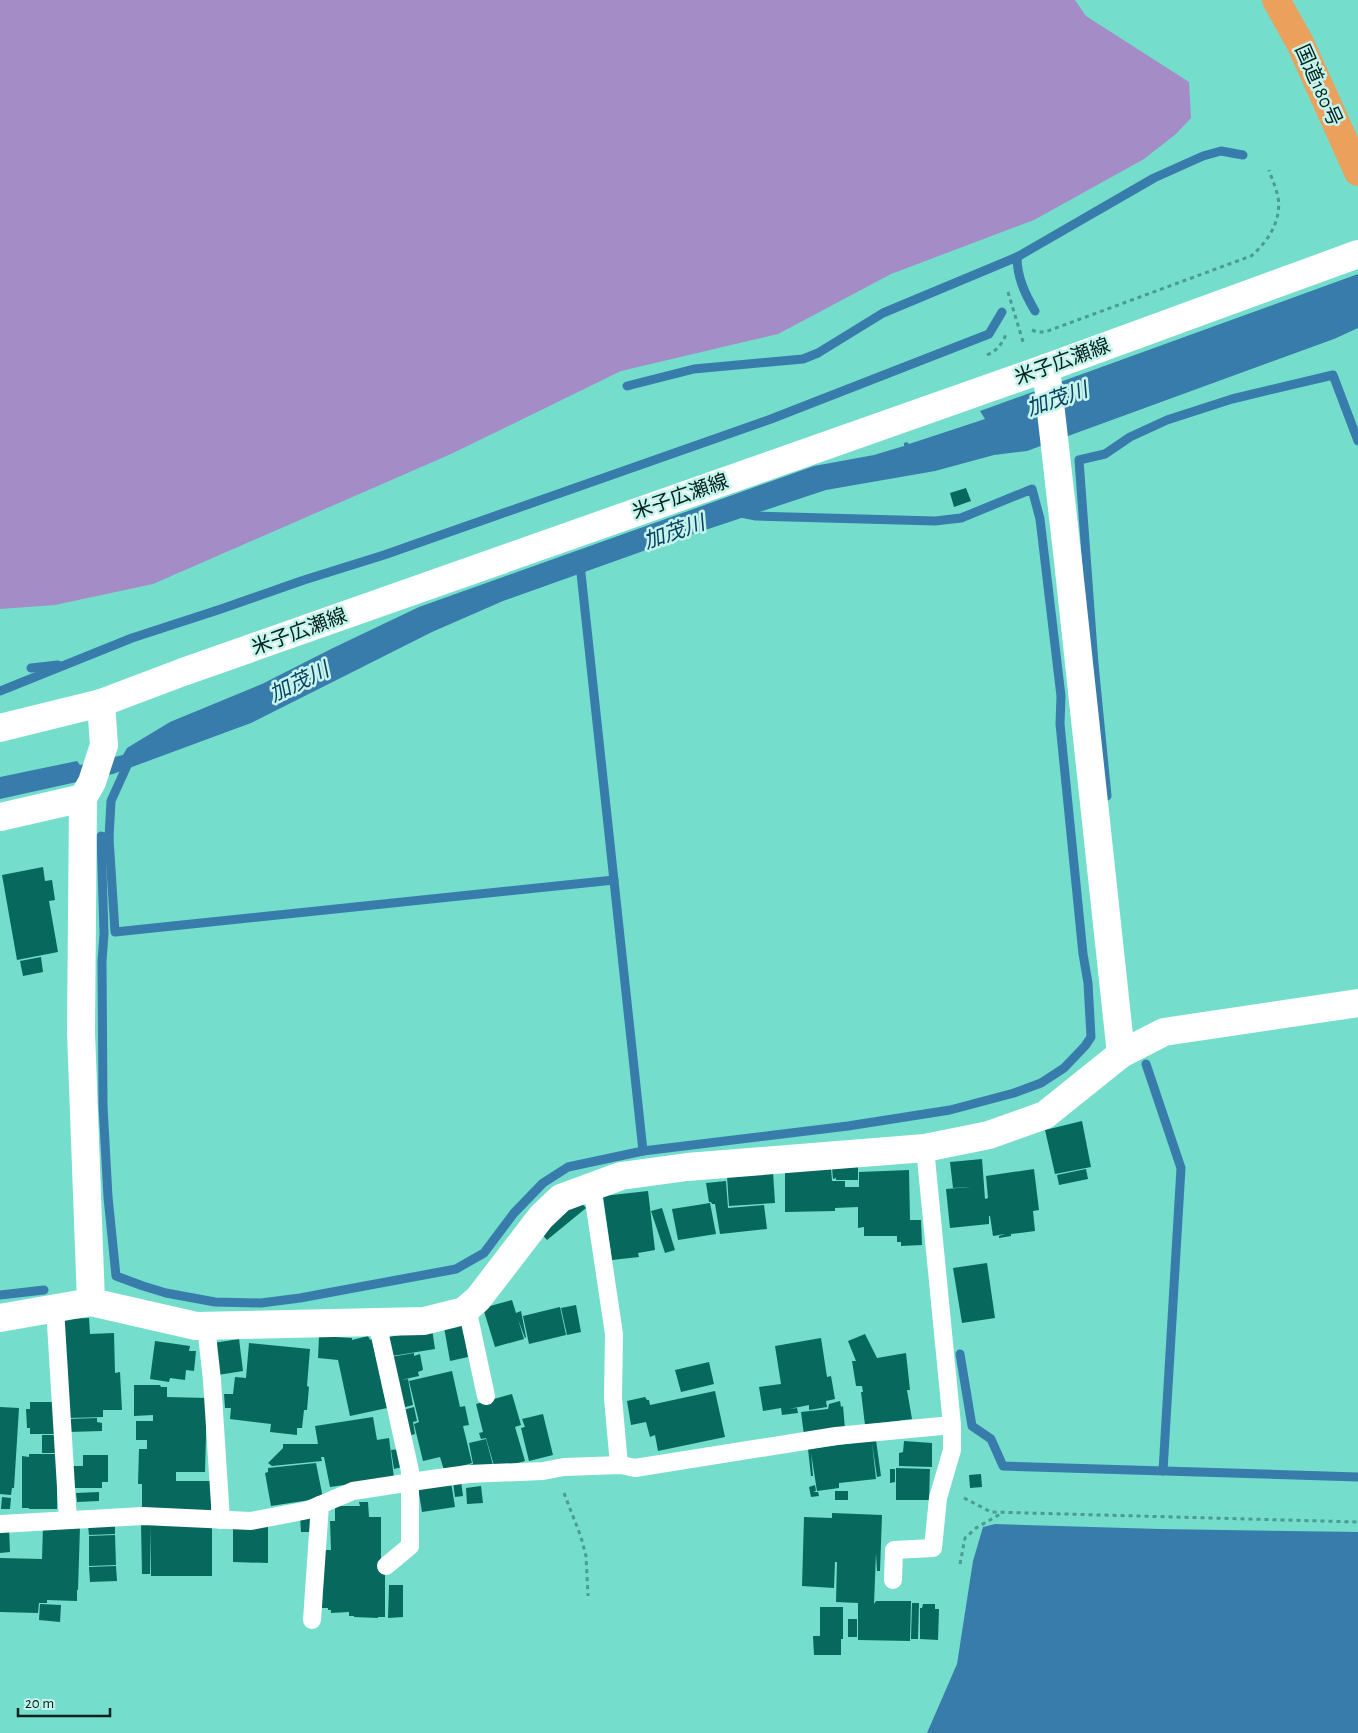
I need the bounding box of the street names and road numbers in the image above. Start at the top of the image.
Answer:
street label: 国道180号 [1291,41,1346,129]
street label: 米子広瀬線 [1011,334,1113,388]
street label: 米子広瀬線 [629,469,731,523]
street label: 米子広瀬線 [248,604,350,658]

